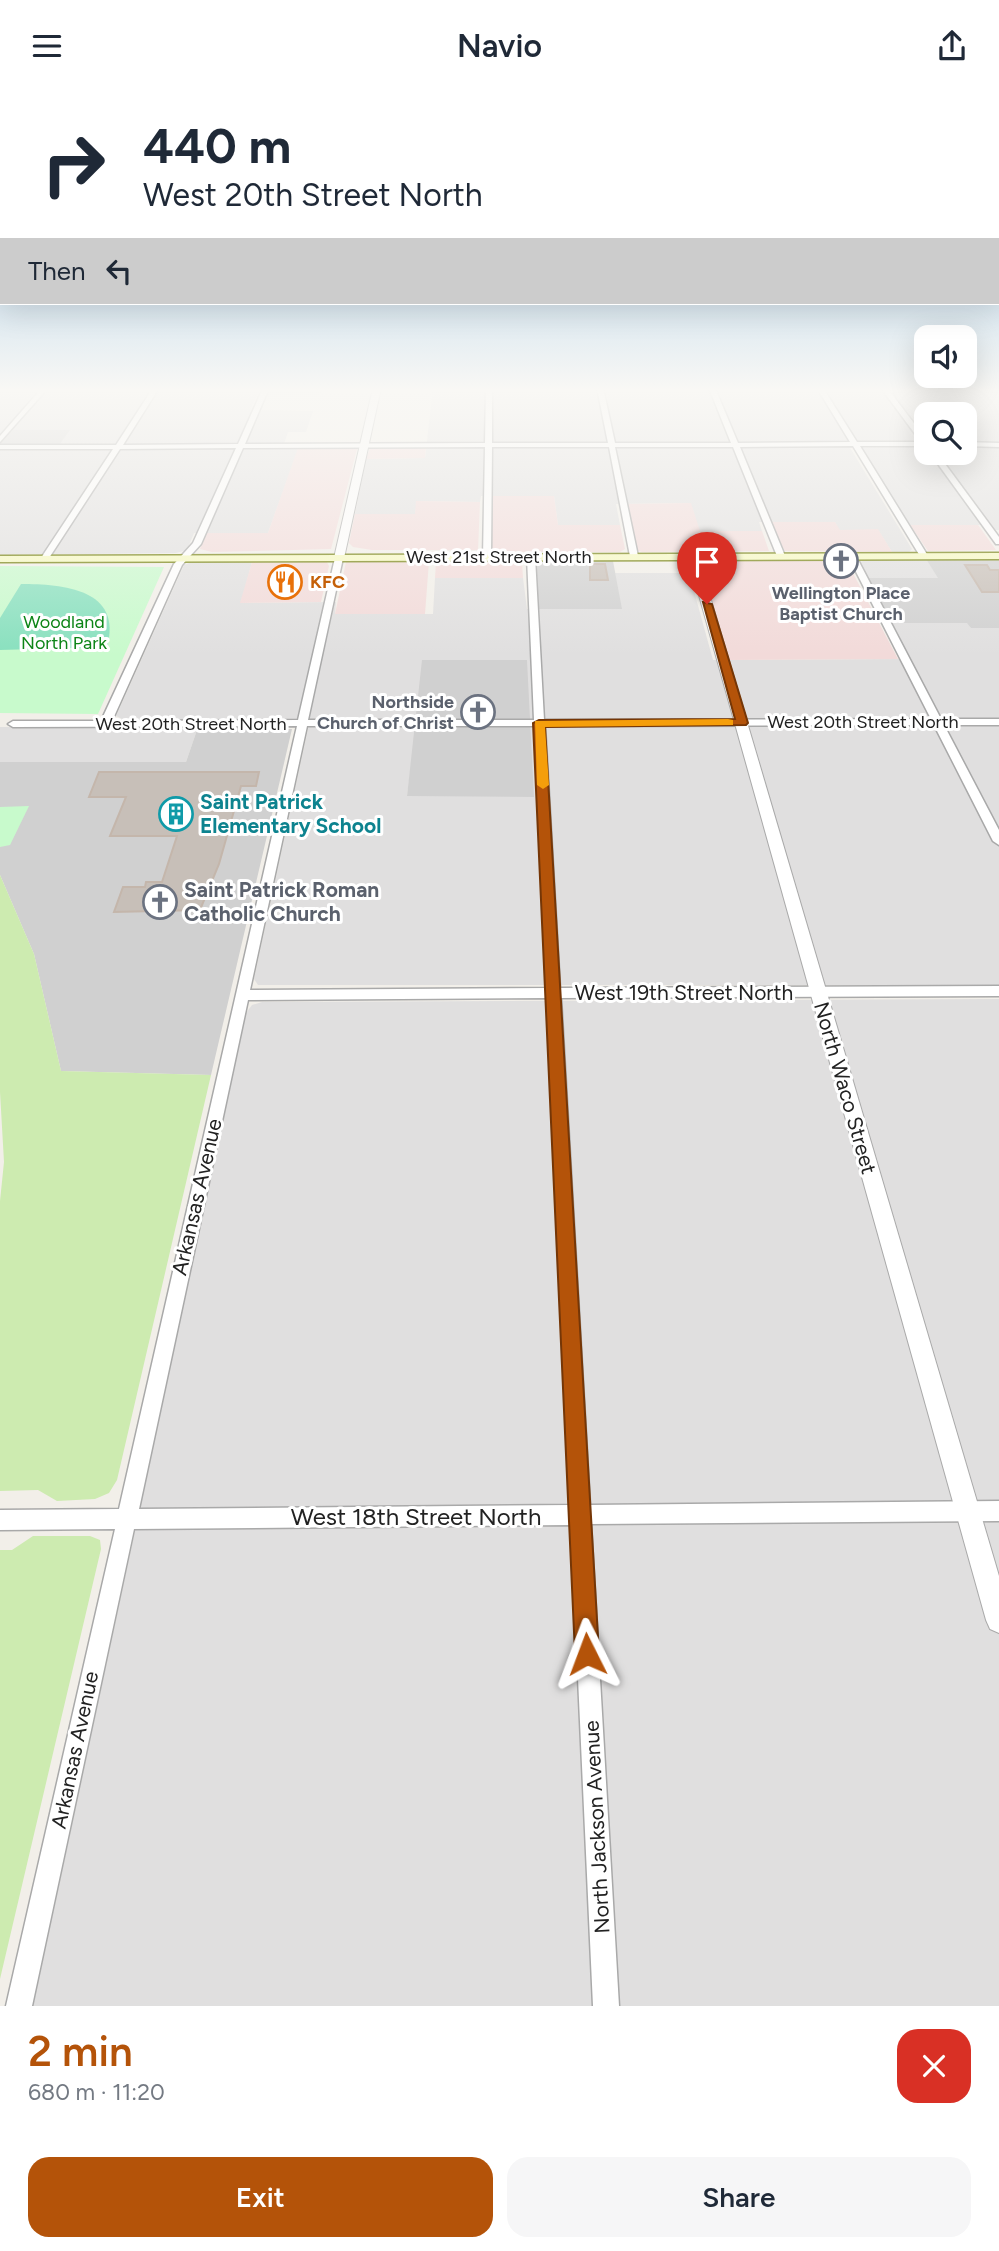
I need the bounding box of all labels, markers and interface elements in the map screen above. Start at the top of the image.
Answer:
icon: menu [28,27,66,65]
text: Navio [457,27,542,65]
icon: share [933,27,971,65]
text: 440 m [143,116,291,175]
icon: right [28,119,119,210]
text: West 20th Street North [143,176,483,214]
icon: left [100,252,138,290]
text: Then [28,255,86,287]
map controls [914,325,977,465]
button: sound [914,325,977,388]
button: search [914,402,977,465]
pin [677,532,737,604]
church icon: Wellington Place Baptist Church [822,542,860,580]
icon: arrive [688,543,726,581]
street label: West 21st Street North [406,546,592,568]
restaurant icon: KFC [266,563,304,601]
place label: KFC [310,571,345,593]
place label: Wellington Place Baptist Church [772,582,910,625]
park label: Woodland North Park [21,611,107,654]
place label: Northside Church of Christ [317,691,454,734]
church icon: Northside Church of Christ [459,693,497,731]
street label: West 20th Street North [767,711,959,733]
street label: West 20th Street North [95,713,287,735]
place label: Saint Patrick Elementary School [200,789,381,838]
building icon: Saint Patrick Elementary School [157,795,195,833]
place label: Saint Patrick Roman Catholic Church [184,877,379,926]
church icon: Saint Patrick Roman Catholic Church [141,883,179,921]
street label: West 19th Street North [575,980,793,1005]
street label: North Waco Street [809,999,882,1177]
street label: Arkansas Avenue [166,1116,227,1278]
street label: West 18th Street North [291,1502,541,1531]
position arrow [550,1617,624,1691]
street label: Arkansas Avenue [46,1669,103,1831]
street label: North Jackson Avenue [578,1720,615,1934]
text: 2 min [28,2026,133,2077]
button: close [897,2029,971,2103]
text: 680 m · 11:20 [28,2078,165,2106]
button: Exit [28,2157,493,2237]
button: Share [507,2157,971,2237]

